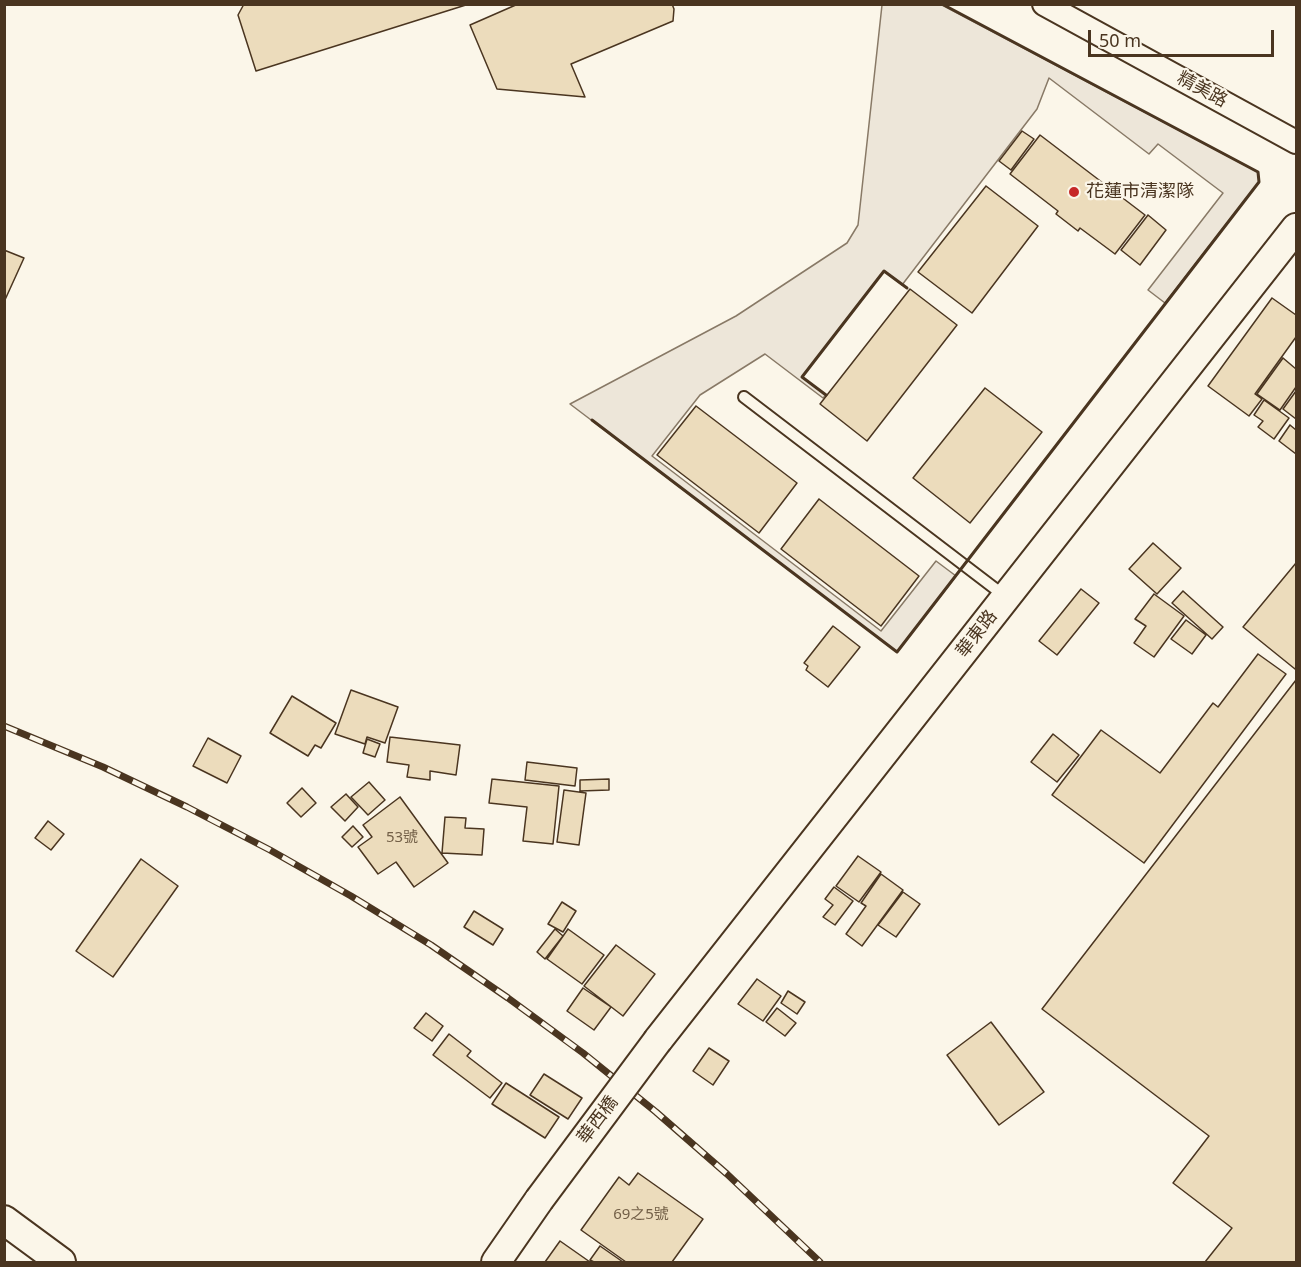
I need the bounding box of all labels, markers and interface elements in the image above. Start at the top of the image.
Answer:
scale bar [1091,18,1277,56]
text: 50 m [1099,28,1141,52]
street label: 精美路 [1173,68,1231,112]
place label: 花蓮市清潔隊 [1086,181,1194,203]
marker: 花蓮市清潔隊 [1067,185,1081,199]
street label: 華東路 [952,606,1002,662]
house number: 53號 [386,829,418,847]
street label: 華西橋 [573,1092,623,1148]
house number: 69之5號 [613,1206,669,1224]

